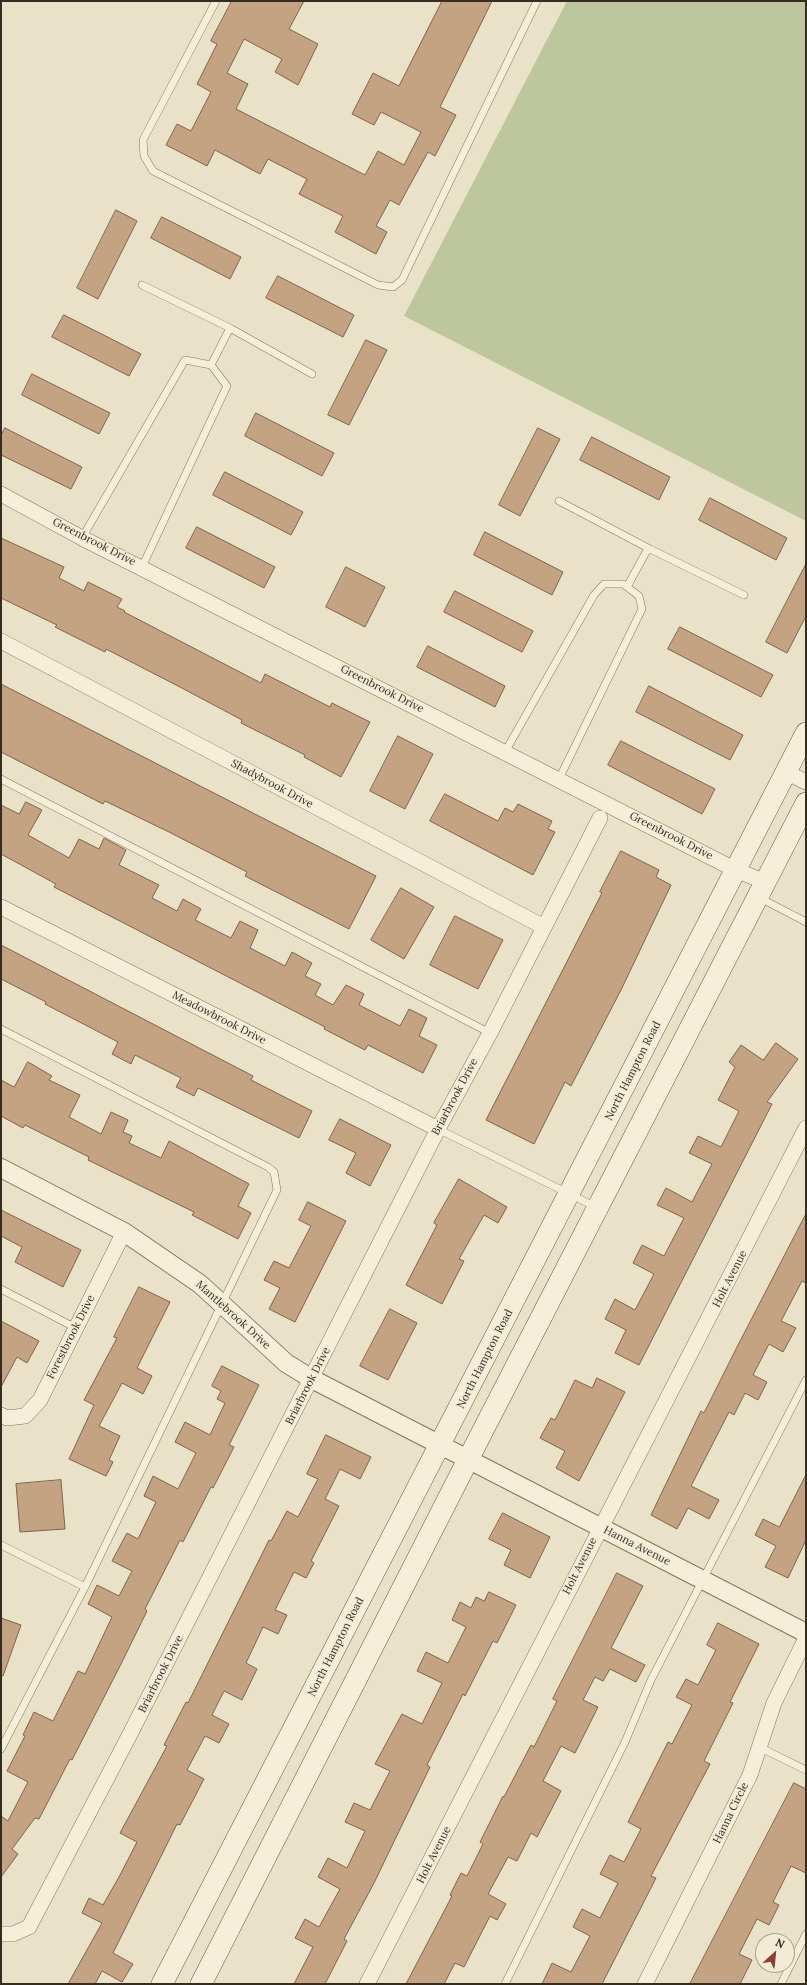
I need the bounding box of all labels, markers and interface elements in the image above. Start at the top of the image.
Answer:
street label: Greenbrook Drive [50,515,138,569]
street label: Greenbrook Drive [338,662,426,716]
street label: Shadybrook Drive [229,757,315,811]
street label: Greenbrook Drive [627,809,715,863]
street label: Meadowbrook Drive [170,989,268,1047]
street label: North Hampton Road [602,1019,664,1123]
street label: Briarbrook Drive [429,1056,481,1138]
street label: Holt Avenue [710,1248,750,1310]
street label: Mantlebrook Drive [193,1278,273,1352]
street label: Forestbrook Drive [44,1293,98,1381]
street label: North Hampton Road [454,1307,516,1411]
street label: Briarbrook Drive [283,1345,333,1427]
street label: Hanna Avenue [601,1523,673,1569]
street label: Holt Avenue [560,1535,600,1597]
street label: North Hampton Road [305,1595,367,1699]
street label: Briarbrook Drive [136,1633,186,1715]
street label: Hanna Circle [711,1780,751,1846]
street label: Holt Avenue [414,1824,454,1886]
north arrow [755,1933,795,1973]
text: N [773,1935,787,1951]

